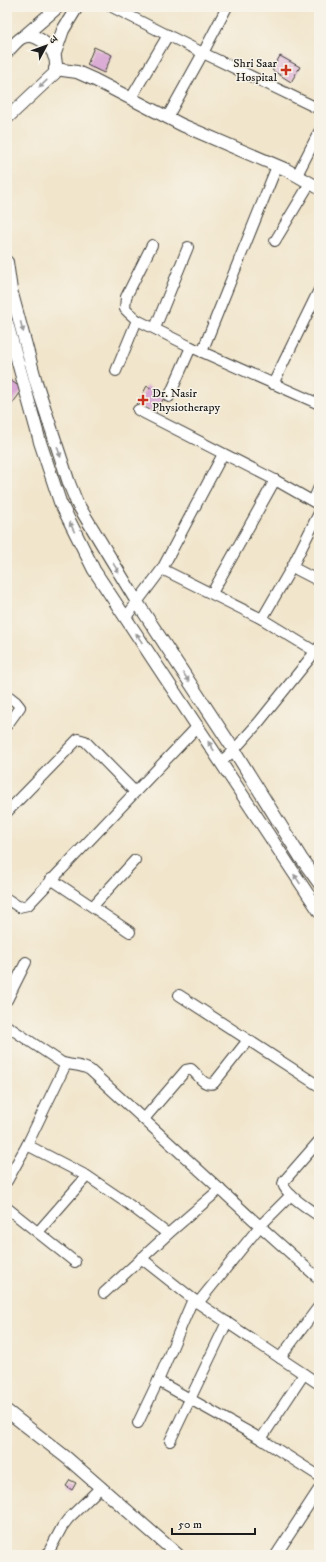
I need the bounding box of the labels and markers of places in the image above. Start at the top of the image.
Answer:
place label: Shri Saar Hospital [233,56,278,85]
marker: Shri Saar Hospital [280,64,292,76]
place label: Dr. Nasir Physiotherapy [152,386,220,415]
marker: Dr. Nasir Physiotherapy [137,394,149,406]

